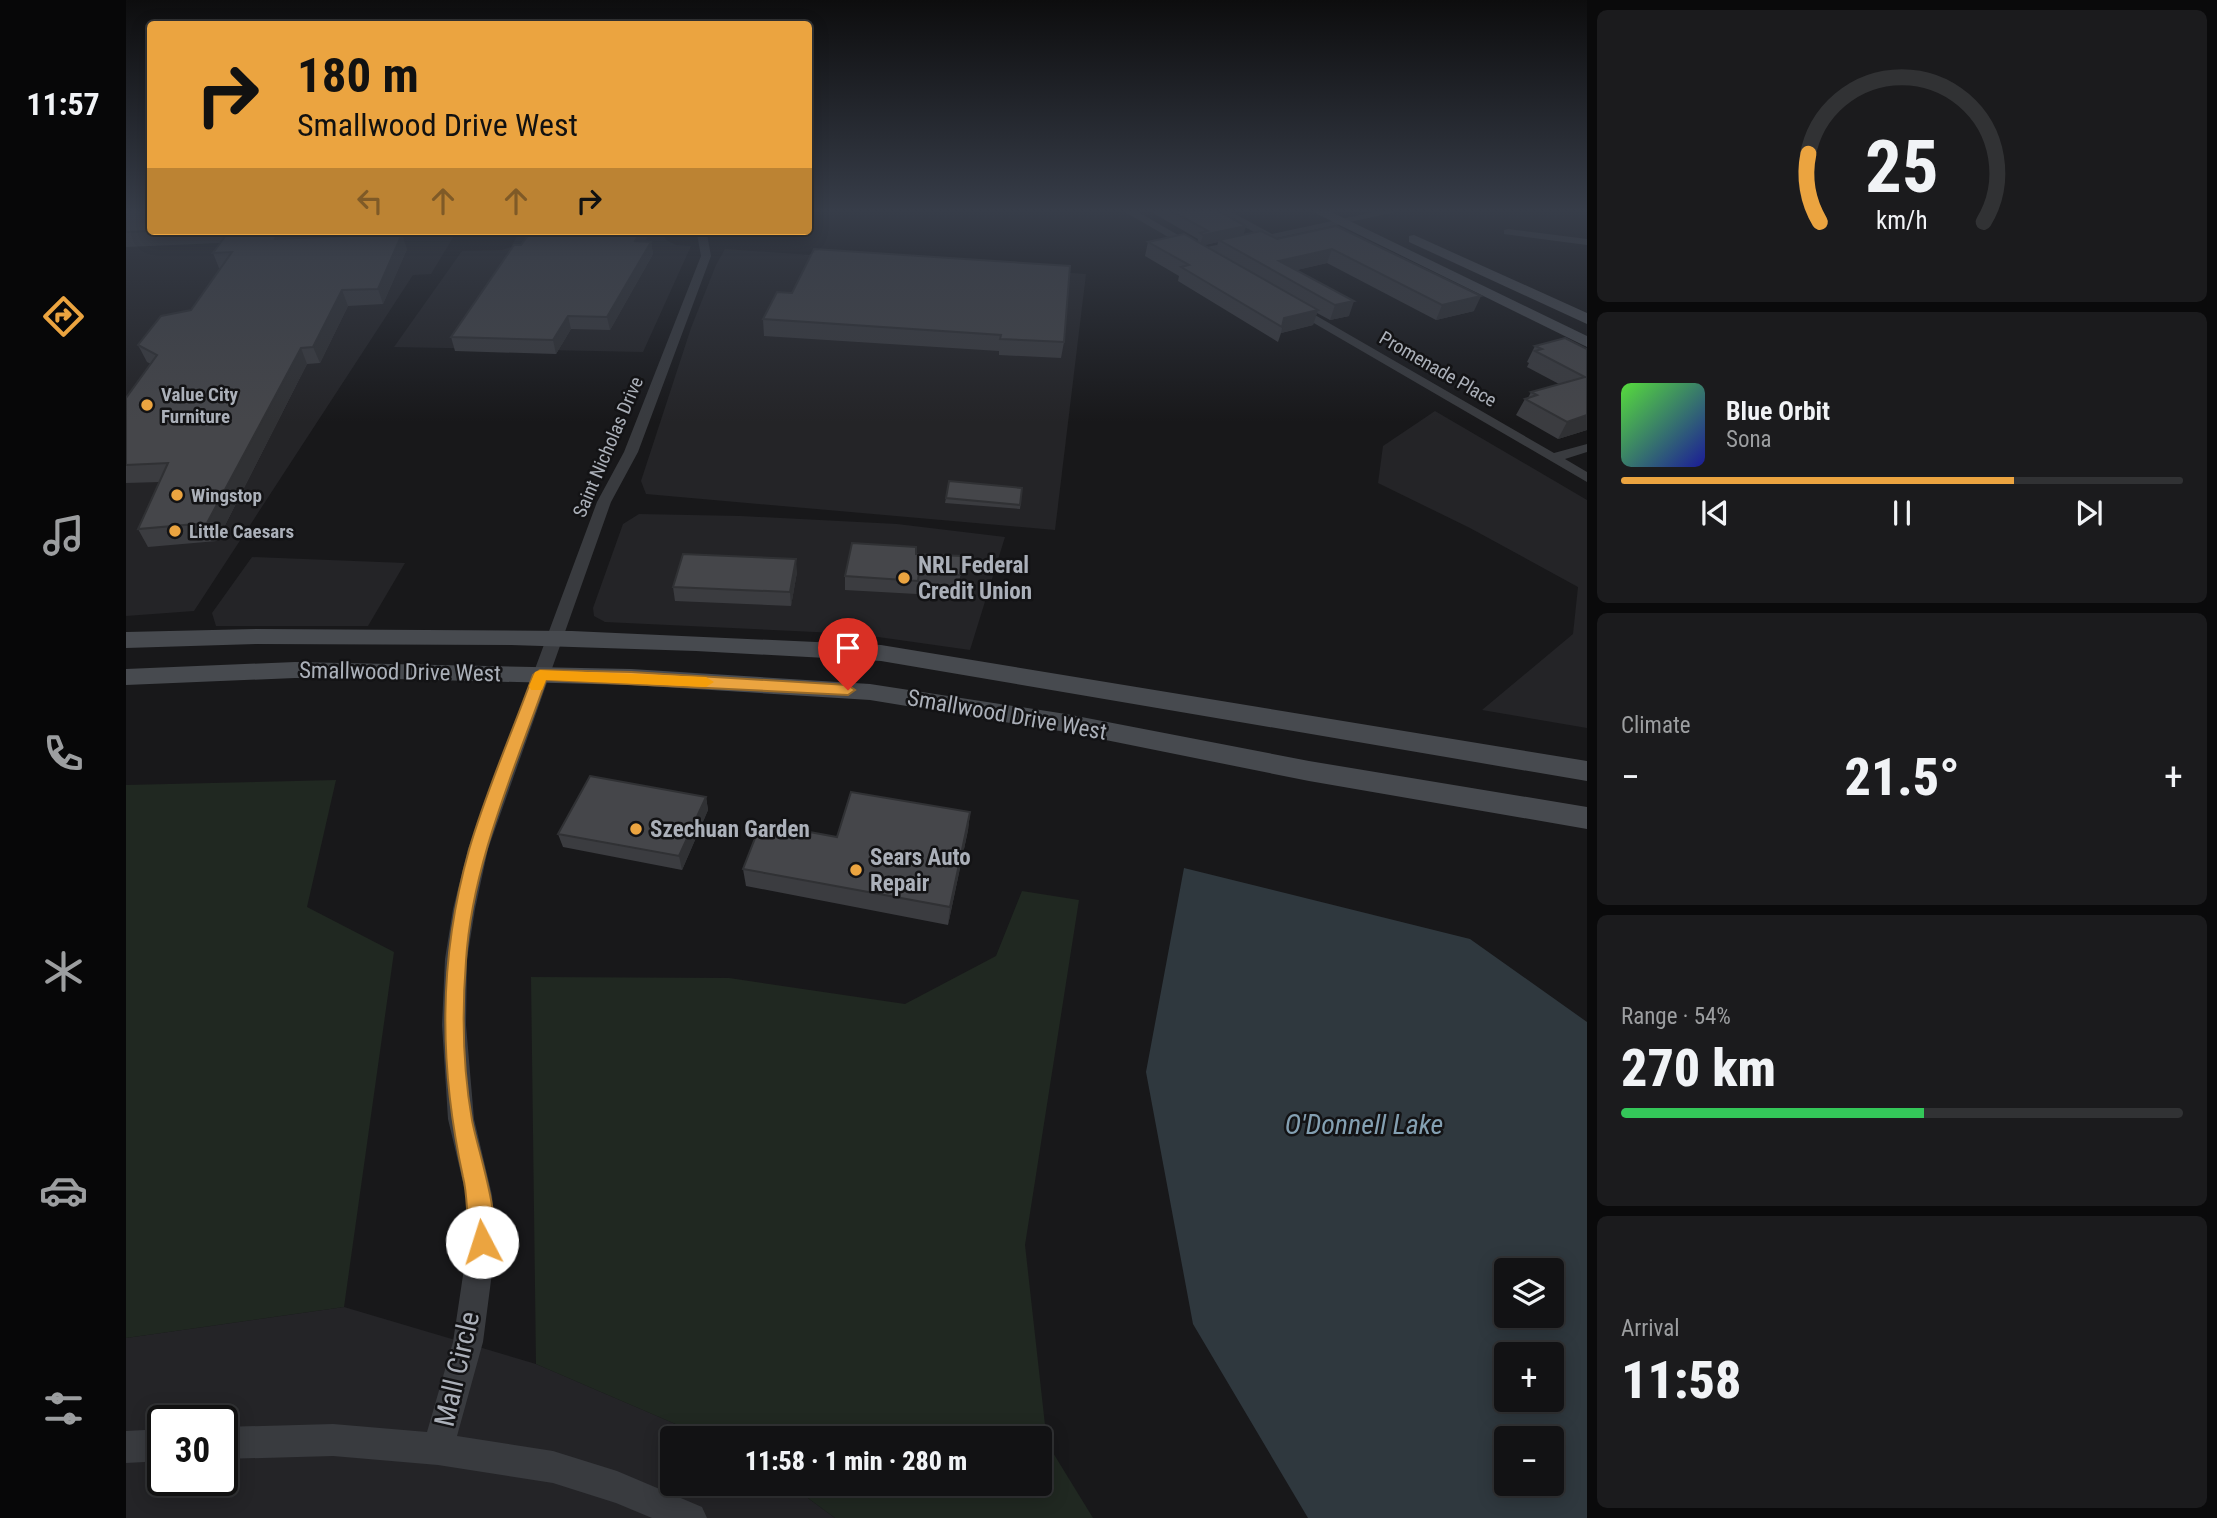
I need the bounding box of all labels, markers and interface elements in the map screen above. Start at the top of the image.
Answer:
text: 180 m [297,47,419,104]
icon: right [182,49,273,140]
text: 11:57 [26,85,100,123]
text: Smallwood Drive West [297,106,578,144]
text: 25 [1865,124,1939,210]
icon: left [351,182,389,220]
icon: ahead [424,182,462,220]
icon: ahead [497,182,535,220]
icon: right [570,182,608,220]
text: km/h [1876,206,1928,235]
icon: directions [39,292,88,341]
street label: Promenade Place [1375,326,1501,412]
street label: Saint Nicholas Drive [568,373,648,521]
place label: Value City Furniture [161,383,239,428]
text: Blue Orbit [1726,396,1830,426]
marker: Value City Furniture [139,397,155,413]
text: Sona [1726,426,1772,453]
place label: Wingstop [191,484,262,507]
marker: Wingstop [169,487,185,503]
icon: previous [1696,494,1734,532]
icon: pause [1883,494,1921,532]
icon: next [2070,494,2108,532]
icon: music [39,511,88,560]
place label: Little Caesars [189,520,294,543]
marker: Little Caesars [167,523,183,539]
place label: NRL Federal Credit Union [918,552,1032,605]
marker: NRL Federal Credit Union [896,570,912,586]
pin [818,618,878,690]
icon: arrive [829,629,867,667]
street label: Smallwood Drive West [299,657,501,687]
street label: Smallwood Drive West [905,684,1109,746]
text: Climate [1621,712,1691,739]
icon: phone [39,729,88,778]
text: 21.5° [1844,747,1960,808]
text: − [1621,755,1640,799]
text: + [2164,755,2183,799]
place label: Szechuan Garden [650,816,810,843]
marker: Szechuan Garden [628,821,644,837]
place label: Sears Auto Repair [870,844,971,897]
marker: Sears Auto Repair [848,862,864,878]
icon: climate [39,947,88,996]
text: Range · 54% [1621,1003,1731,1030]
text: 270 km [1621,1038,1776,1099]
water label: O'Donnell Lake [1285,1108,1443,1141]
icon: car [39,1166,88,1215]
position arrow [445,1205,519,1279]
map controls [1494,1258,1564,1496]
button: layers [1494,1258,1564,1328]
street label: Mall Circle [428,1308,486,1430]
text: Arrival [1621,1315,1680,1342]
button: + [1494,1342,1564,1412]
text: 11:58 [1621,1350,1741,1411]
icon: filters [39,1384,88,1433]
speed limit sign: 30 [147,1405,238,1496]
button: − [1494,1426,1564,1496]
text: 11:58 · 1 min · 280 m [745,1446,967,1476]

